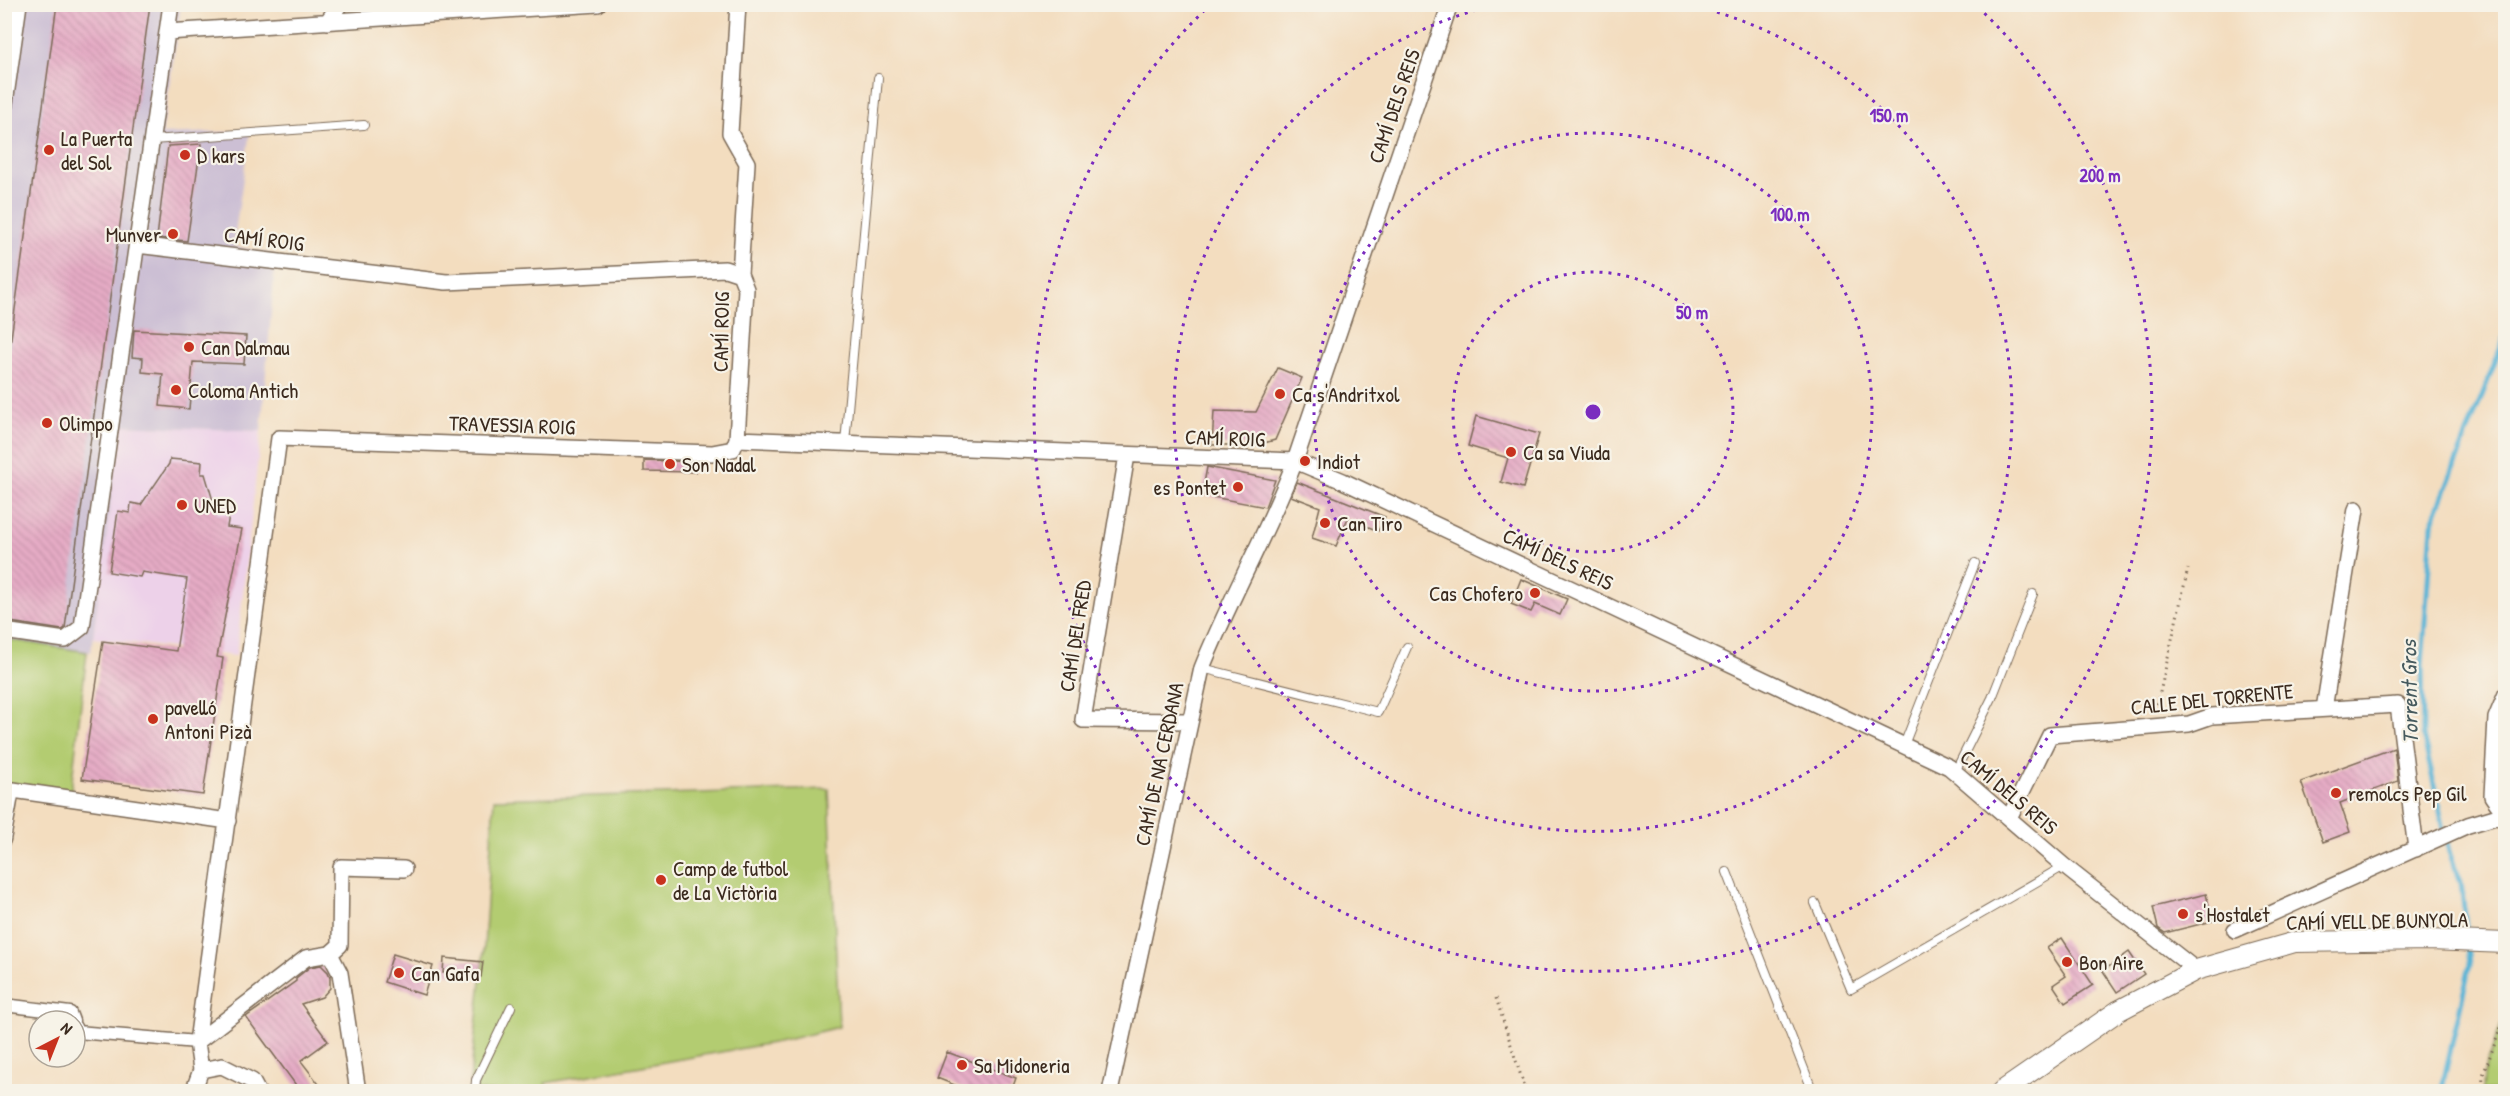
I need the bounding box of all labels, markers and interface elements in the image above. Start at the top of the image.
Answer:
street label: CAMÍ DELS REIS [1361,45,1427,167]
text: 150 m [1870,103,1908,128]
place label: La Puerta del Sol [61,124,132,177]
place label: D kars [197,141,245,170]
marker: La Puerta del Sol [42,143,56,157]
marker: D kars [178,148,192,162]
text: 200 m [2080,163,2120,188]
text: 100 m [1770,202,1810,227]
place label: Munver [106,220,161,249]
street label: CAMÍ ROIG [222,220,306,258]
marker: Munver [166,227,180,241]
street label: CAMÍ ROIG [706,292,736,372]
text: 50 m [1676,300,1708,325]
place label: Can Dalmau [201,333,290,362]
marker: Can Dalmau [182,340,196,354]
place label: Coloma Antich [188,376,298,405]
place label: Ca s'Andritxol [1292,380,1400,409]
marker: Coloma Antich [169,383,183,397]
marker: Ca s'Andritxol [1273,387,1287,401]
centre of rings [1583,402,1603,422]
street label: TRAVESSIA ROIG [448,408,576,442]
place label: Olimpo [59,409,113,438]
marker: Olimpo [40,416,54,430]
street label: CAMÍ ROIG [1184,422,1266,454]
place label: Ca sa Viuda [1523,438,1610,467]
marker: Ca sa Viuda [1504,445,1518,459]
place label: Indiot [1317,447,1361,476]
place label: Son Nadal [682,450,756,479]
marker: Indiot [1298,454,1312,468]
marker: Son Nadal [663,457,677,471]
place label: es Pontet [1154,473,1227,502]
marker: es Pontet [1231,480,1245,494]
place label: UNED [194,491,236,520]
marker: UNED [175,498,189,512]
place label: Can Tiro [1337,509,1402,538]
marker: Can Tiro [1318,516,1332,530]
street label: CAMÍ DELS REIS [1498,521,1618,597]
street label: CAMÍ DEL FRED [1052,578,1098,694]
place label: Cas Chofero [1429,579,1523,608]
marker: Cas Chofero [1528,586,1542,600]
water label: Torrent Gros [2393,637,2425,744]
street label: CALLE DEL TORRENTE [2129,676,2295,722]
street label: CAMÍ DE NA CERDANA [1128,680,1190,848]
place label: pavelló Antoni Pizà [165,693,251,746]
marker: pavelló Antoni Pizà [146,712,160,726]
street label: CAMÍ DELS REIS [1954,743,2064,842]
place label: remolcs Pep Gil [2348,779,2467,808]
marker: remolcs Pep Gil [2329,786,2343,800]
place label: Camp de futbol de La Victòria [673,854,788,907]
marker: Camp de futbol de La Victòria [654,873,668,887]
place label: s'Hostalet [2195,900,2270,929]
street label: CAMÍ VELL DE BUNYOLA [2286,905,2468,937]
marker: s'Hostalet [2176,907,2190,921]
place label: Bon Aire [2079,948,2144,977]
marker: Bon Aire [2060,955,2074,969]
place label: Can Gafa [411,959,479,988]
marker: Can Gafa [392,966,406,980]
north arrow [27,1009,87,1069]
text: N [57,1017,78,1039]
place label: Sa Midoneria [974,1051,1069,1080]
marker: Sa Midoneria [955,1058,969,1072]

